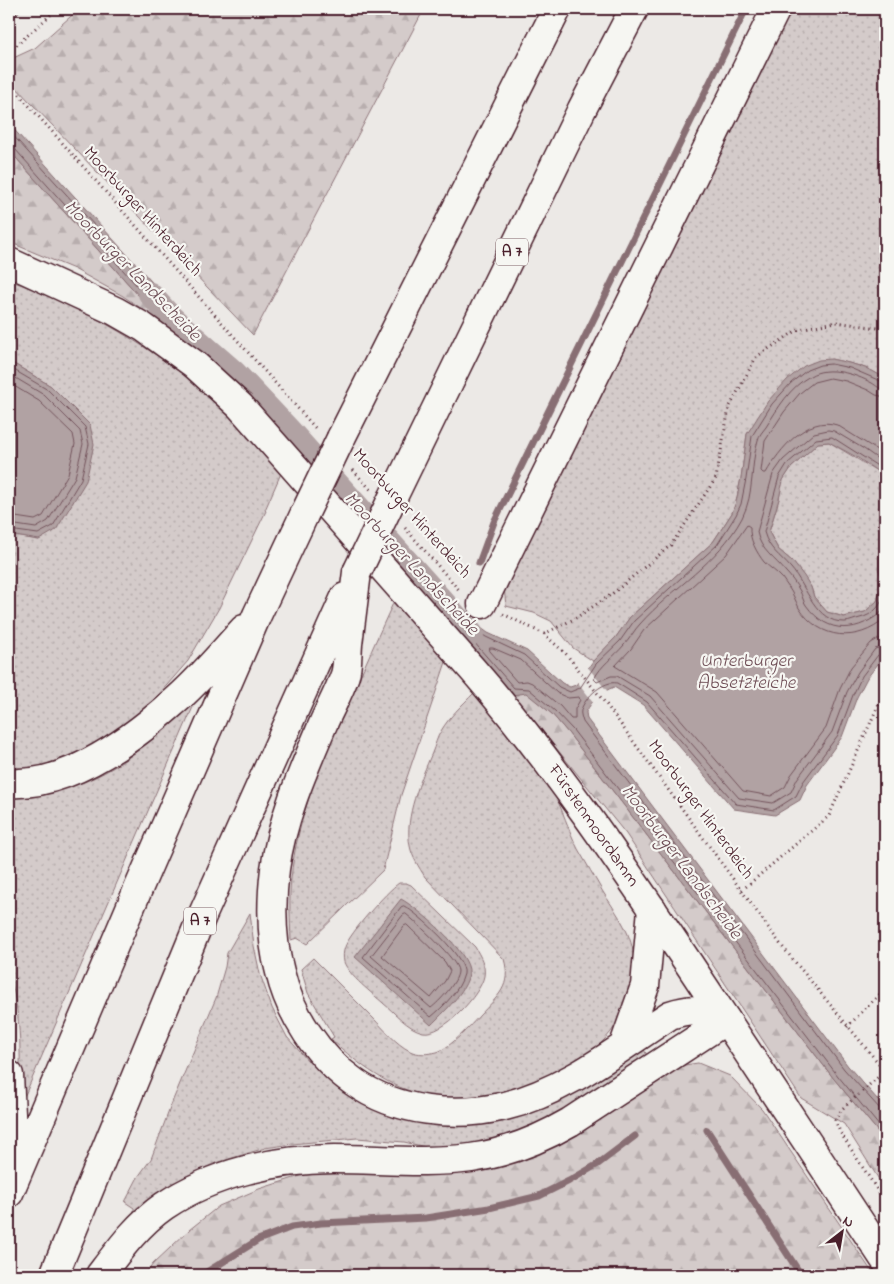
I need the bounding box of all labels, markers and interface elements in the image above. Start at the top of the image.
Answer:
street label: Moorburger Hinterdeich [76,141,208,283]
water label: Moorburger Landscheide [57,194,208,349]
road number: A 7 [496,238,528,266]
street label: Moorburger Hinterdeich [345,443,477,585]
water label: Moorburger Landscheide [337,486,486,643]
water label: Unterburger Absetzteiche [697,648,797,697]
street label: Moorburger Hinterdeich [640,735,760,886]
street label: Fürstenmoordamm [540,759,645,893]
water label: Moorburger Landscheide [613,779,749,947]
road number: A 7 [184,908,216,934]
north arrow [816,1206,866,1256]
text: N [838,1211,857,1234]

